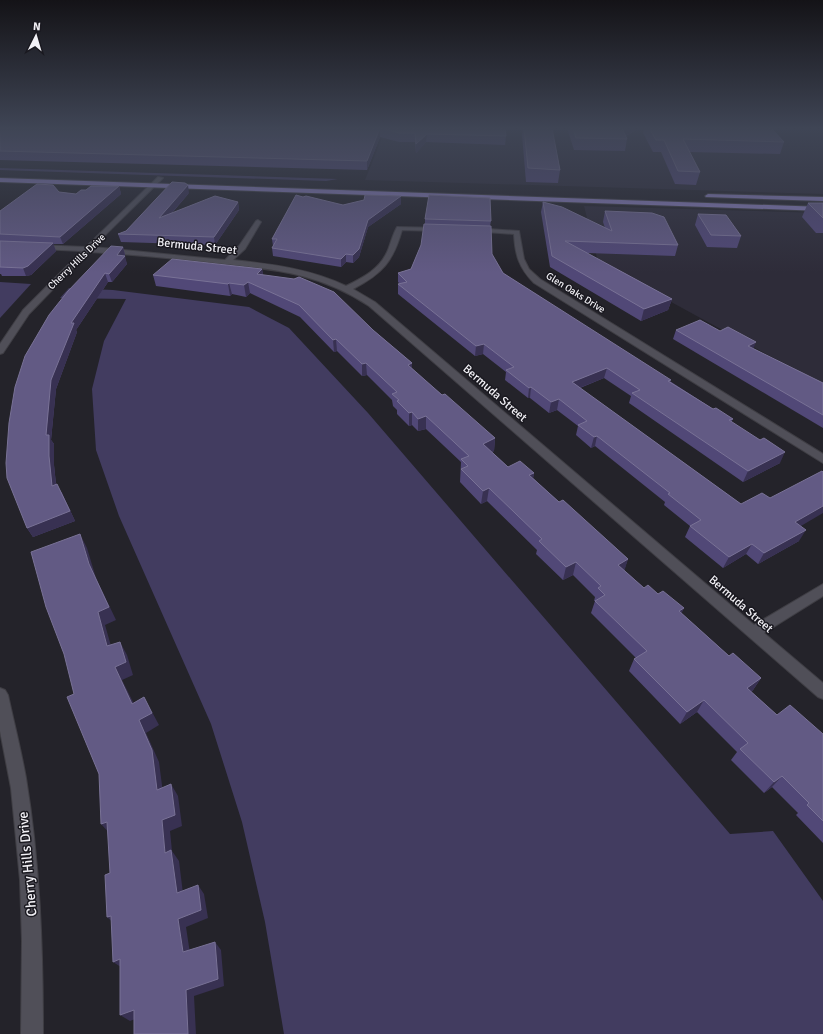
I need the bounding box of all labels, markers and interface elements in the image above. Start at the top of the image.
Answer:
north arrow [16,16,56,56]
text: N [32,20,41,33]
street label: Cherry Hills Drive [46,231,108,292]
street label: Bermuda Street [156,235,238,258]
street label: Glen Oaks Drive [544,270,607,316]
street label: Bermuda Street [459,361,530,425]
street label: Bermuda Street [705,572,776,636]
street label: Cherry Hills Drive [14,811,41,917]

